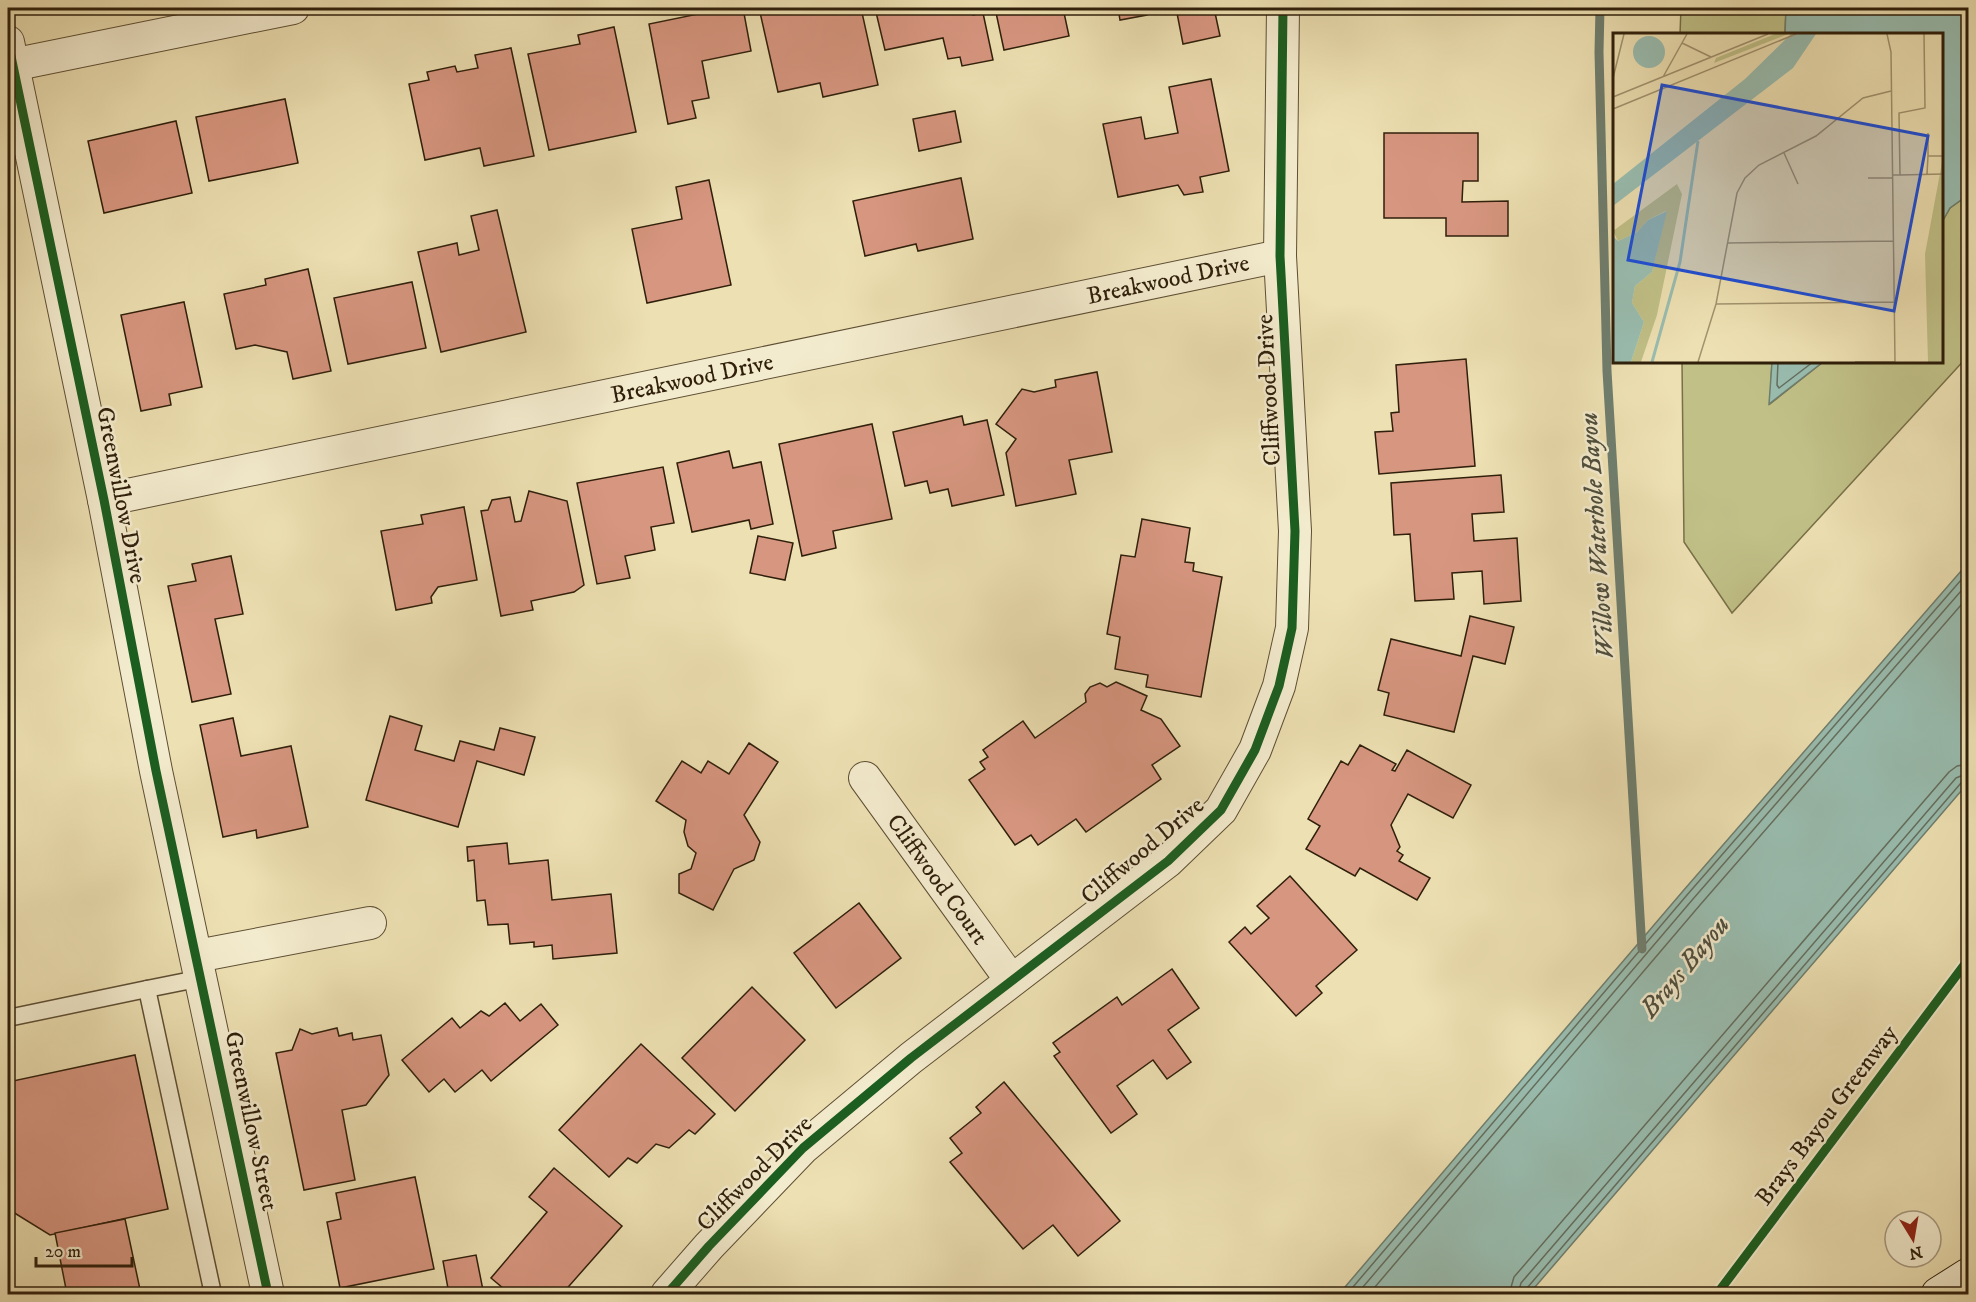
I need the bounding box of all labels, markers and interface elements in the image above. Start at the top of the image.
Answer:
inset map [1613,33,1943,363]
street label: Breakwood Drive [1084,248,1252,312]
street label: Cliffwood Drive [1250,313,1288,467]
street label: Breakwood Drive [608,347,776,411]
street label: Greenwillow Drive [89,404,153,586]
water label: Willow Waterhole Bayou [1572,411,1623,661]
street label: Cliffwood Drive [1075,790,1211,911]
street label: Cliffwood Court [880,808,995,951]
water label: Brays Bayou [1632,909,1737,1025]
street label: Brays Bayou Greenway [1749,1019,1905,1212]
street label: Greenwillow Street [217,1029,285,1214]
street label: Cliffwood Drive [690,1109,819,1238]
north arrow [1883,1209,1943,1269]
scale bar [36,1230,132,1268]
text: 20 m [45,1241,81,1263]
text: N [1907,1242,1924,1264]

